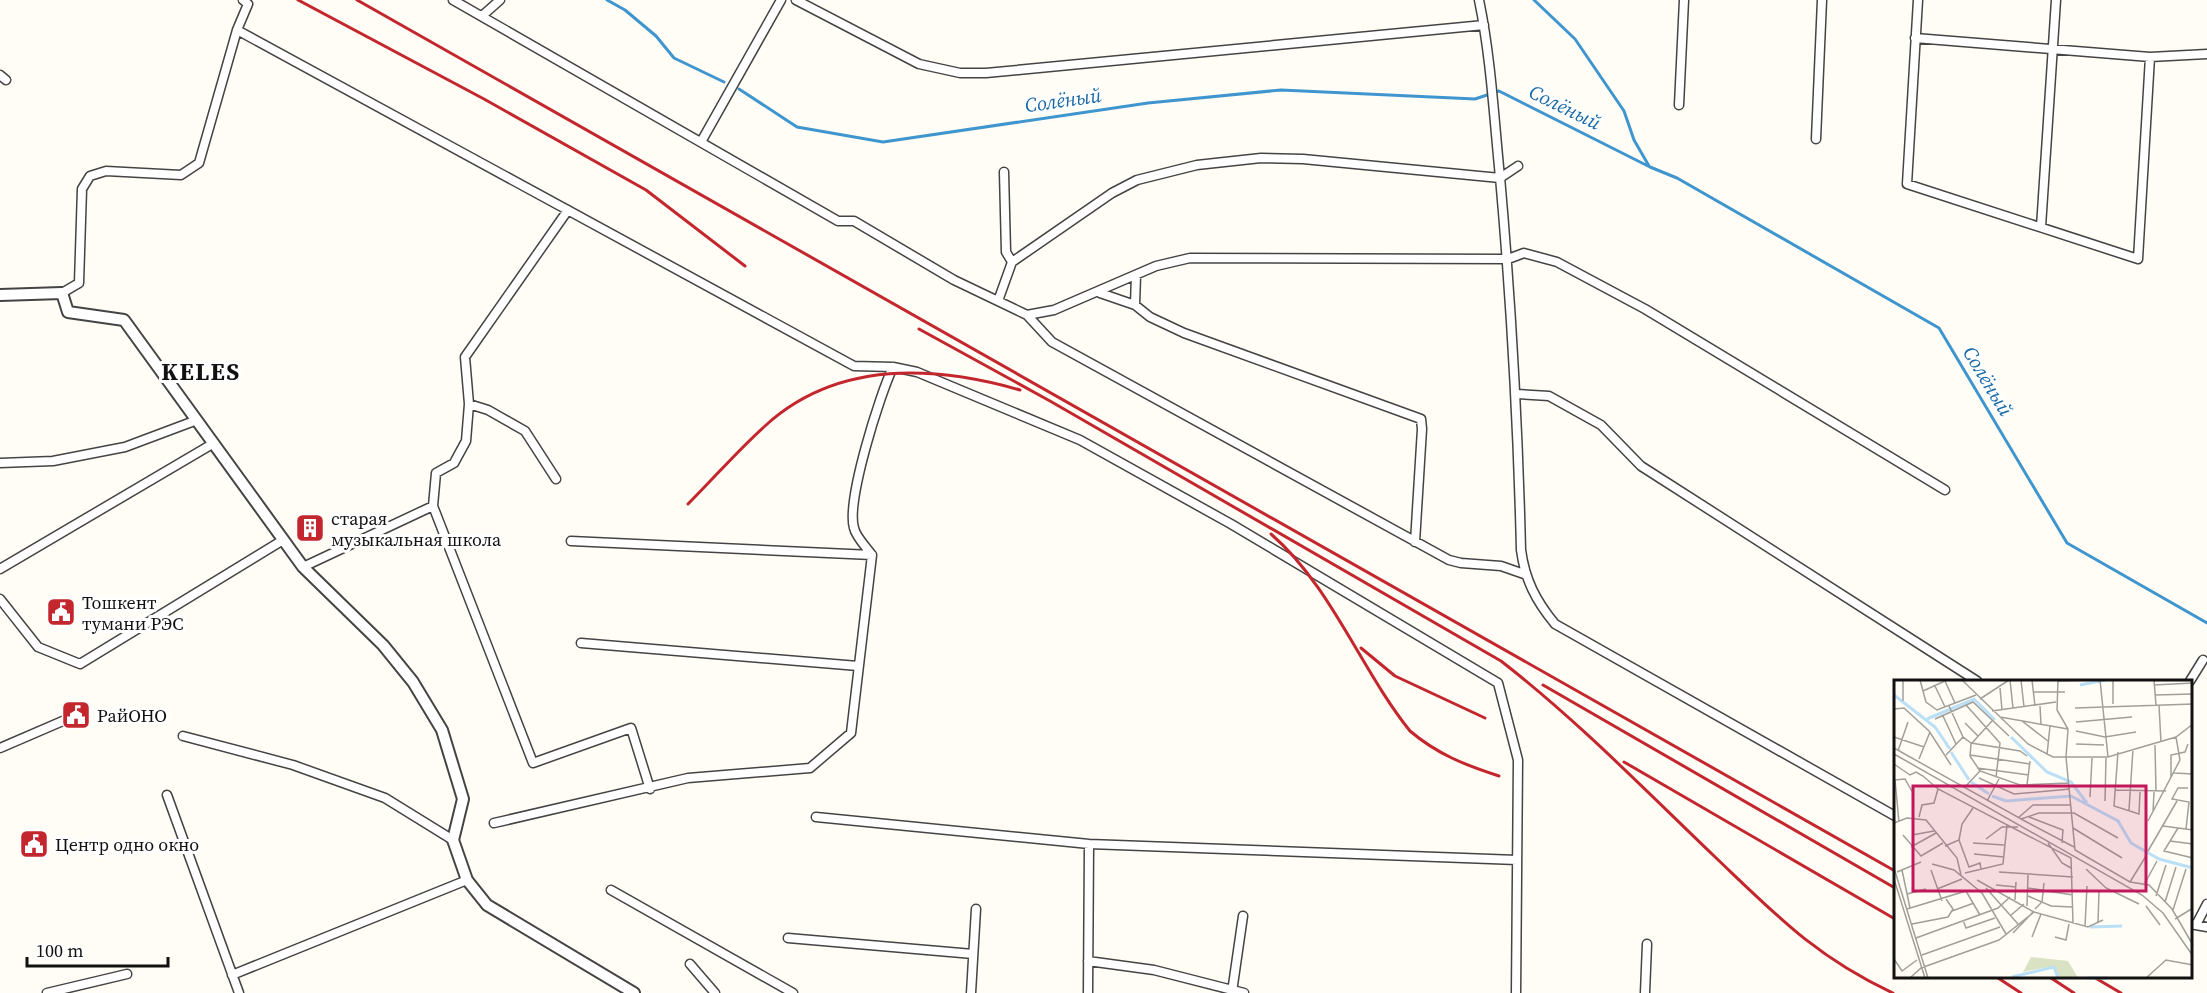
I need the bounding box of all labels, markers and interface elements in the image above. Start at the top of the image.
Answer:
water label: Солёный [1524,78,1606,137]
water label: Солёный [1023,81,1104,119]
water label: Солёный [1956,341,2020,422]
district label: KELES [161,355,241,388]
place label: старая музыкальная школа [331,506,502,552]
building icon: старая музыкальная школа [294,512,326,544]
place label: Тошкент тумани РЭС [82,590,184,636]
public building icon: Тошкент тумани РЭС [45,596,77,628]
inset map [1894,680,2192,978]
public building icon: РайОНО [60,699,92,731]
place label: РайОНО [97,703,167,728]
public building icon: Центр одно окно [18,828,50,860]
place label: Центр одно окно [55,832,199,857]
scale bar [27,930,168,968]
text: 100 m [36,938,83,963]

